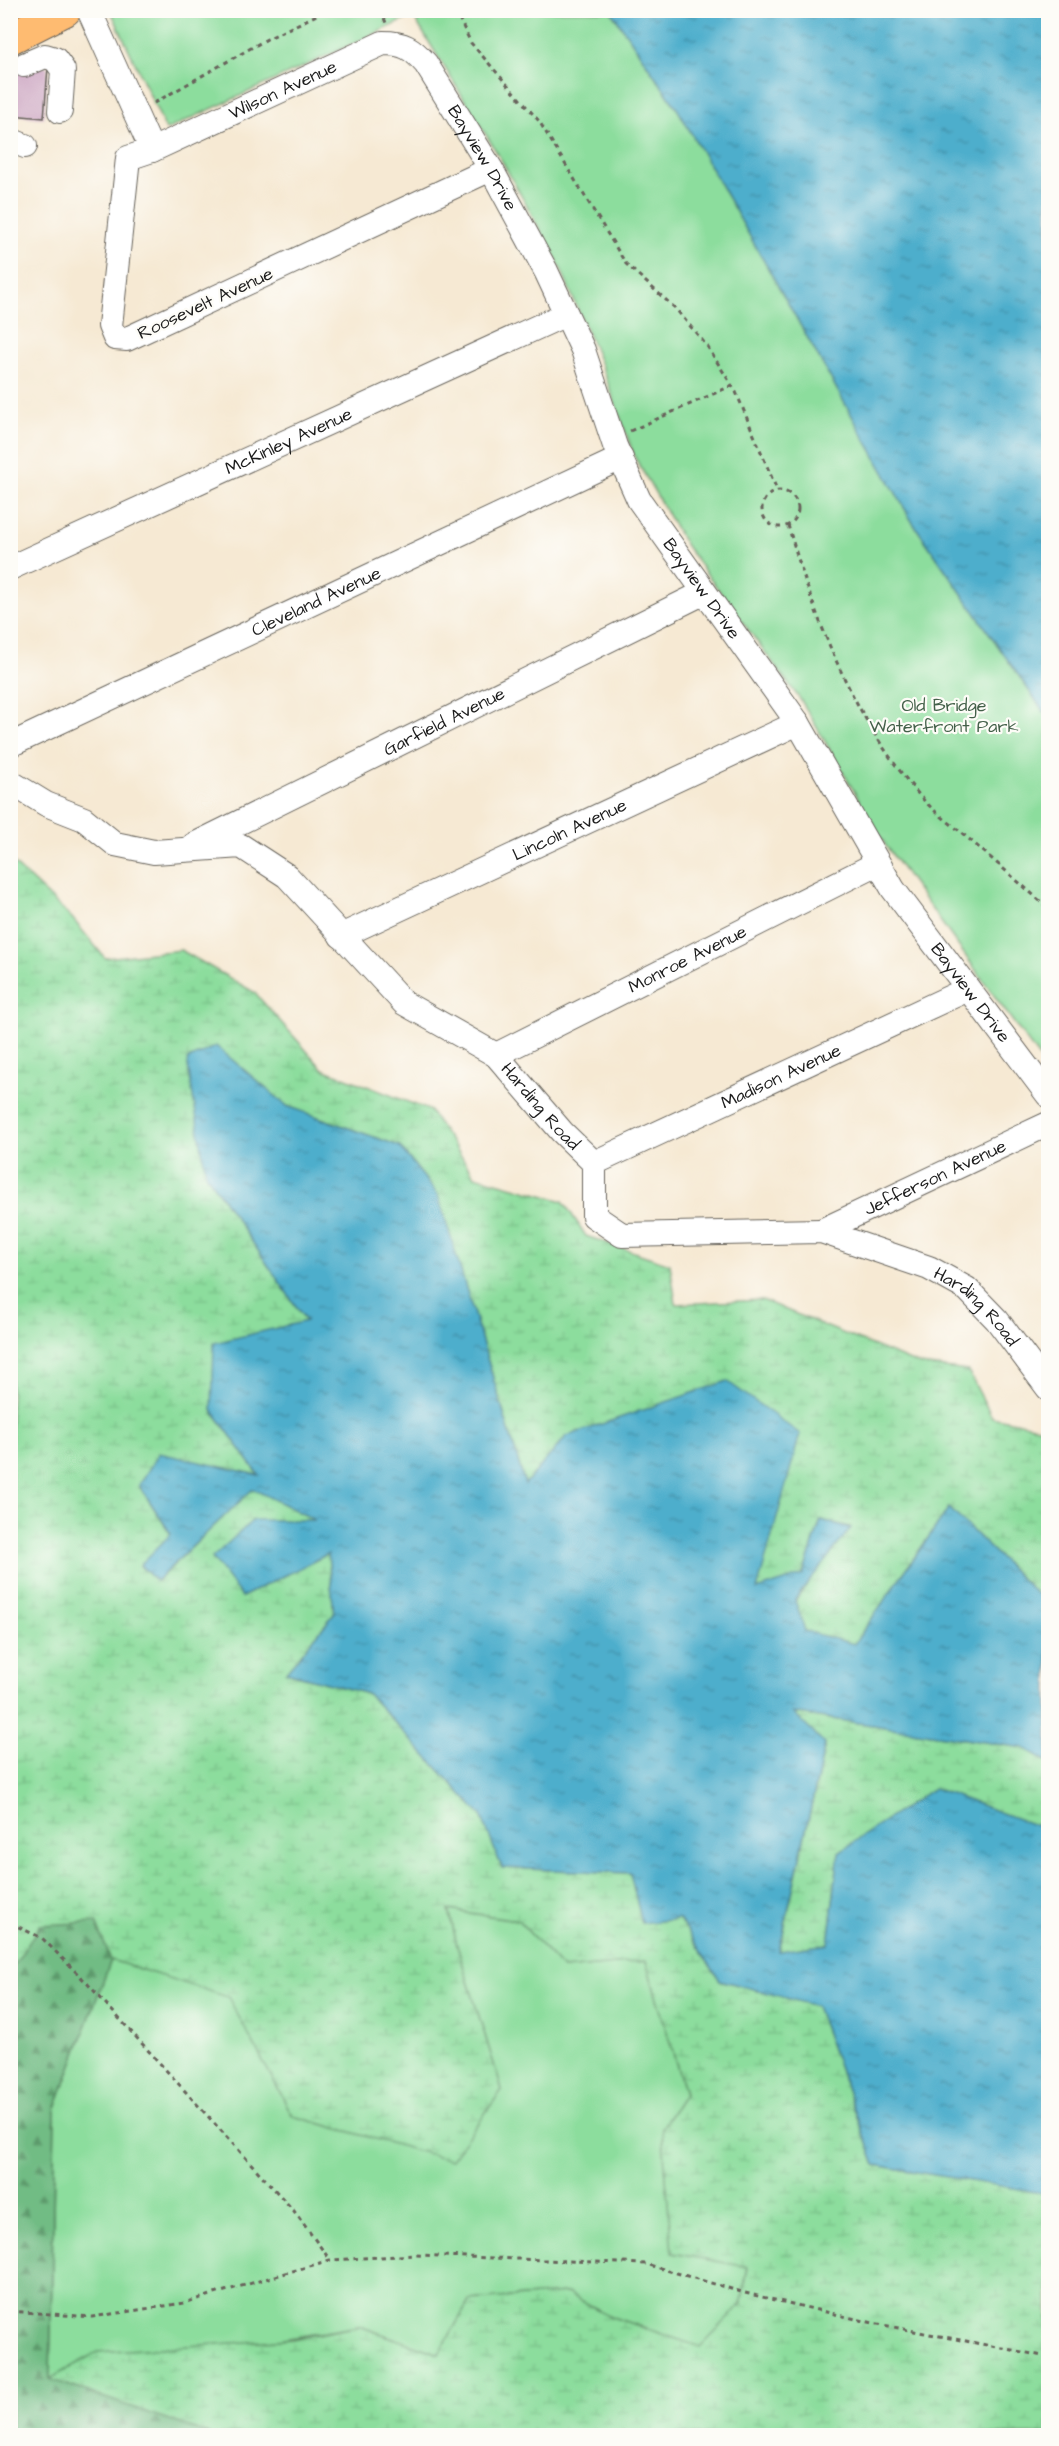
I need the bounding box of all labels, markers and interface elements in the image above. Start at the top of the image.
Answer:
street label: Wilson Avenue [225,54,341,126]
street label: Bayview Drive [441,100,523,215]
street label: Roosevelt Avenue [133,261,277,346]
street label: McKinley Avenue [221,401,356,481]
street label: Bayview Drive [657,533,746,645]
street label: Cleveland Avenue [247,560,385,643]
street label: Garfield Avenue [379,681,509,762]
park label: Old Bridge Waterfront Park [870,693,1018,739]
street label: Lincoln Avenue [508,793,631,867]
street label: Monroe Avenue [624,919,751,1000]
street label: Bayview Drive [925,938,1016,1048]
street label: Madison Avenue [717,1038,845,1115]
street label: Harding Road [495,1057,585,1156]
street label: Jefferson Avenue [860,1133,1011,1222]
street label: Harding Road [929,1261,1024,1352]

